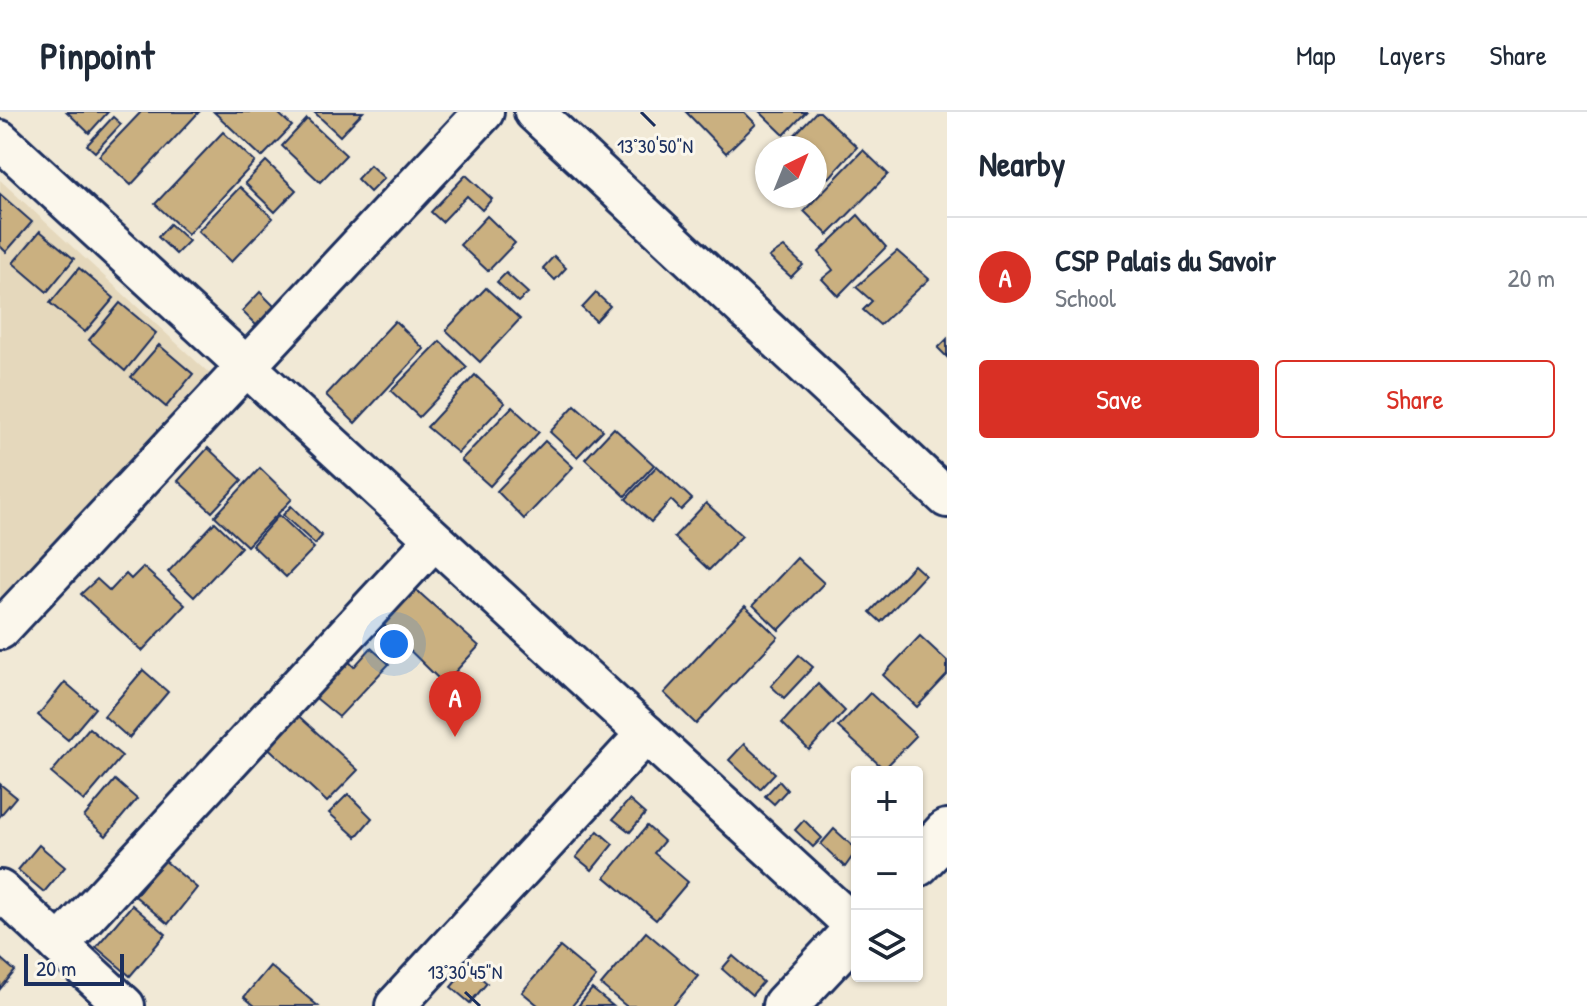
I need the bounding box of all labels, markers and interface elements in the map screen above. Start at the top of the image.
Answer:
text: Pinpoint [40,29,154,81]
text: Map [1296,36,1336,74]
text: Layers [1380,36,1445,74]
text: Share [1489,36,1547,74]
text: 13°30'50"N [617,132,693,159]
north arrow [755,136,827,208]
text: Nearby [979,141,1065,187]
text: CSP Palais du Savoir [1055,240,1276,280]
text: A [999,260,1011,295]
text: 20 m [1508,260,1555,295]
text: School [1055,280,1116,315]
button: Save [979,360,1259,438]
button: Share [1275,360,1555,438]
your location [374,624,414,664]
pin: A [429,671,481,737]
map controls [851,766,923,982]
button: + [851,766,923,838]
button: − [851,838,923,910]
button: layers [851,910,923,982]
scale bar [24,950,124,986]
text: 20 m [36,953,76,983]
text: 13°30'45"N [428,958,502,985]

